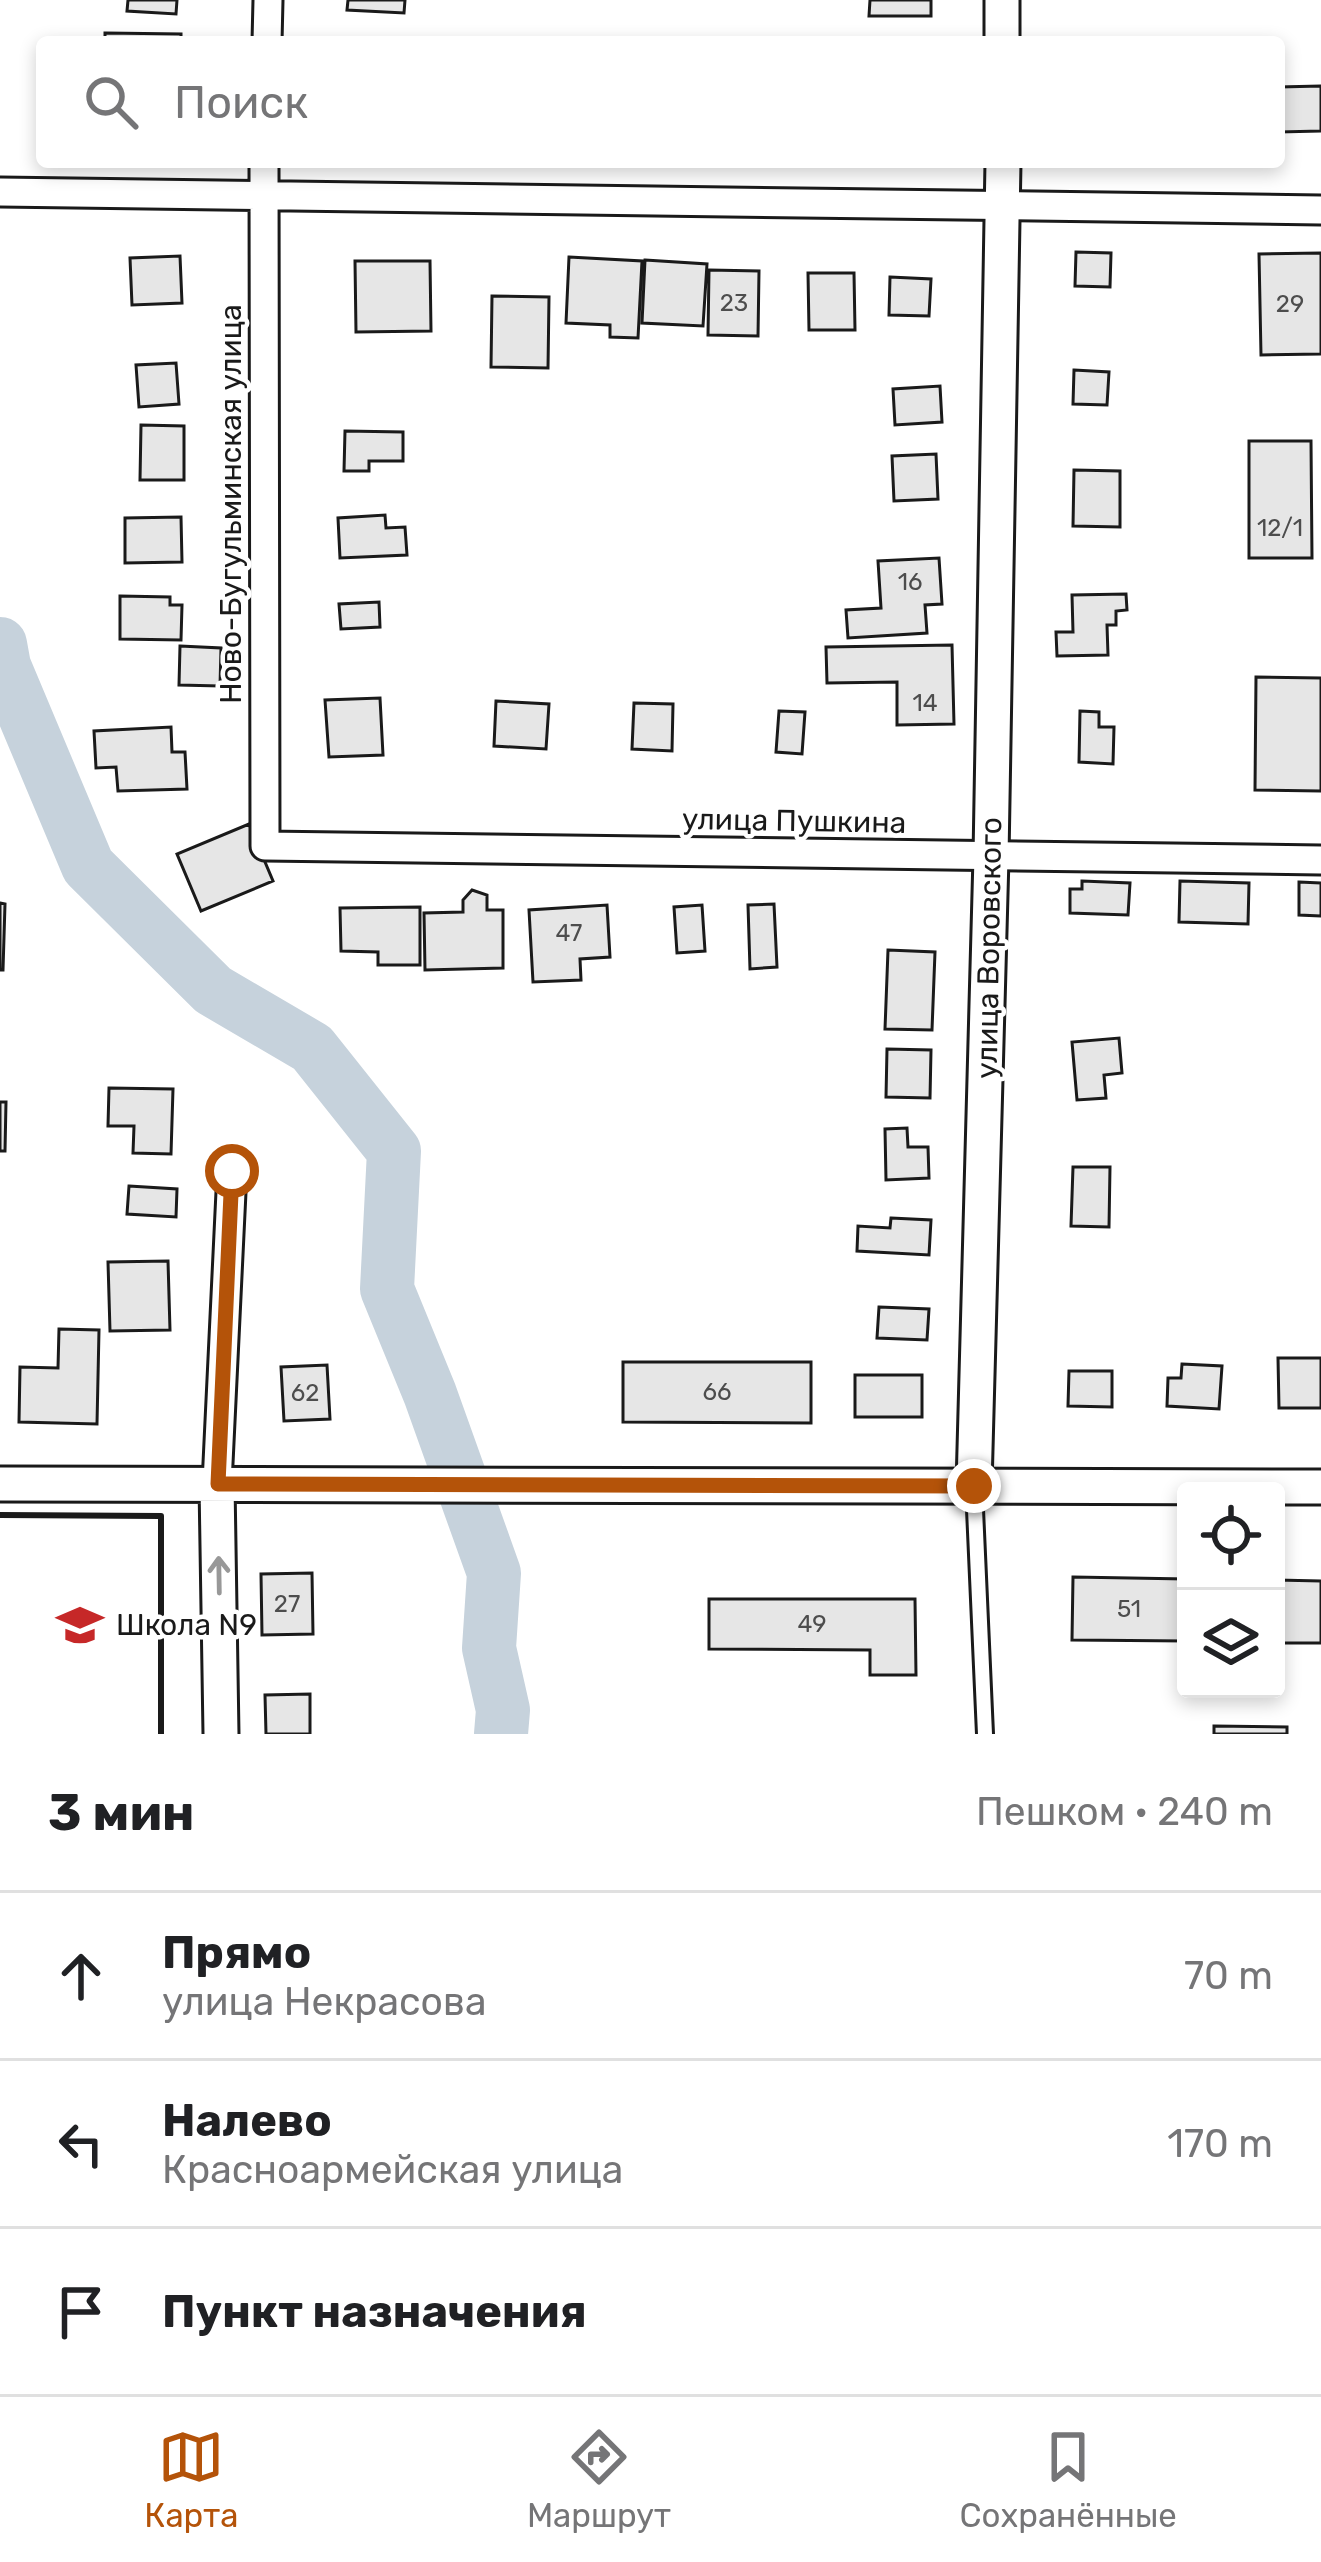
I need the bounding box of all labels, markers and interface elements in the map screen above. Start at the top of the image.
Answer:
search box [36,36,1285,168]
icon: search [78,69,144,135]
text: Поиск [174,76,308,129]
house number: 23 [720,289,748,317]
house number: 29 [1276,290,1304,318]
street label: Ново-Бугульминская улица [213,304,249,704]
house number: 12/1 [1257,514,1303,542]
house number: 16 [898,568,922,596]
house number: 14 [912,689,938,717]
street label: улица Пушкина [682,801,906,841]
street label: улица Воровского [969,817,1009,1079]
house number: 47 [556,919,582,947]
route start [205,1144,259,1198]
house number: 66 [703,1378,731,1406]
house number: 62 [291,1379,319,1407]
route end [947,1459,1001,1513]
map controls [1177,1482,1285,1698]
button: locate [1177,1482,1285,1590]
one-way arrow [207,1556,230,1595]
house number: 27 [274,1590,300,1618]
button: layers [1177,1590,1285,1698]
house number: 51 [1117,1595,1141,1623]
school or university icon: Школа N9 [55,1600,105,1650]
place label: Школа N9 [116,1607,257,1643]
house number: 49 [798,1610,826,1638]
text: 3 мин [48,1782,194,1843]
text: Пешком · 240 m [976,1789,1273,1835]
text: Прямо [162,1926,311,1979]
icon: ahead [48,1943,114,2009]
text: 70 m [1184,1953,1273,1999]
text: улица Некрасова [162,1979,486,2025]
text: Налево [162,2094,332,2147]
icon: left [48,2111,114,2177]
text: 170 m [1167,2121,1273,2167]
text: Красноармейская улица [162,2147,623,2193]
icon: arrive [48,2279,114,2345]
text: Пункт назначения [162,2285,587,2338]
tab: Карта [144,2424,238,2535]
tab: Маршрут [527,2424,671,2535]
tab: Сохранённые [960,2424,1177,2535]

